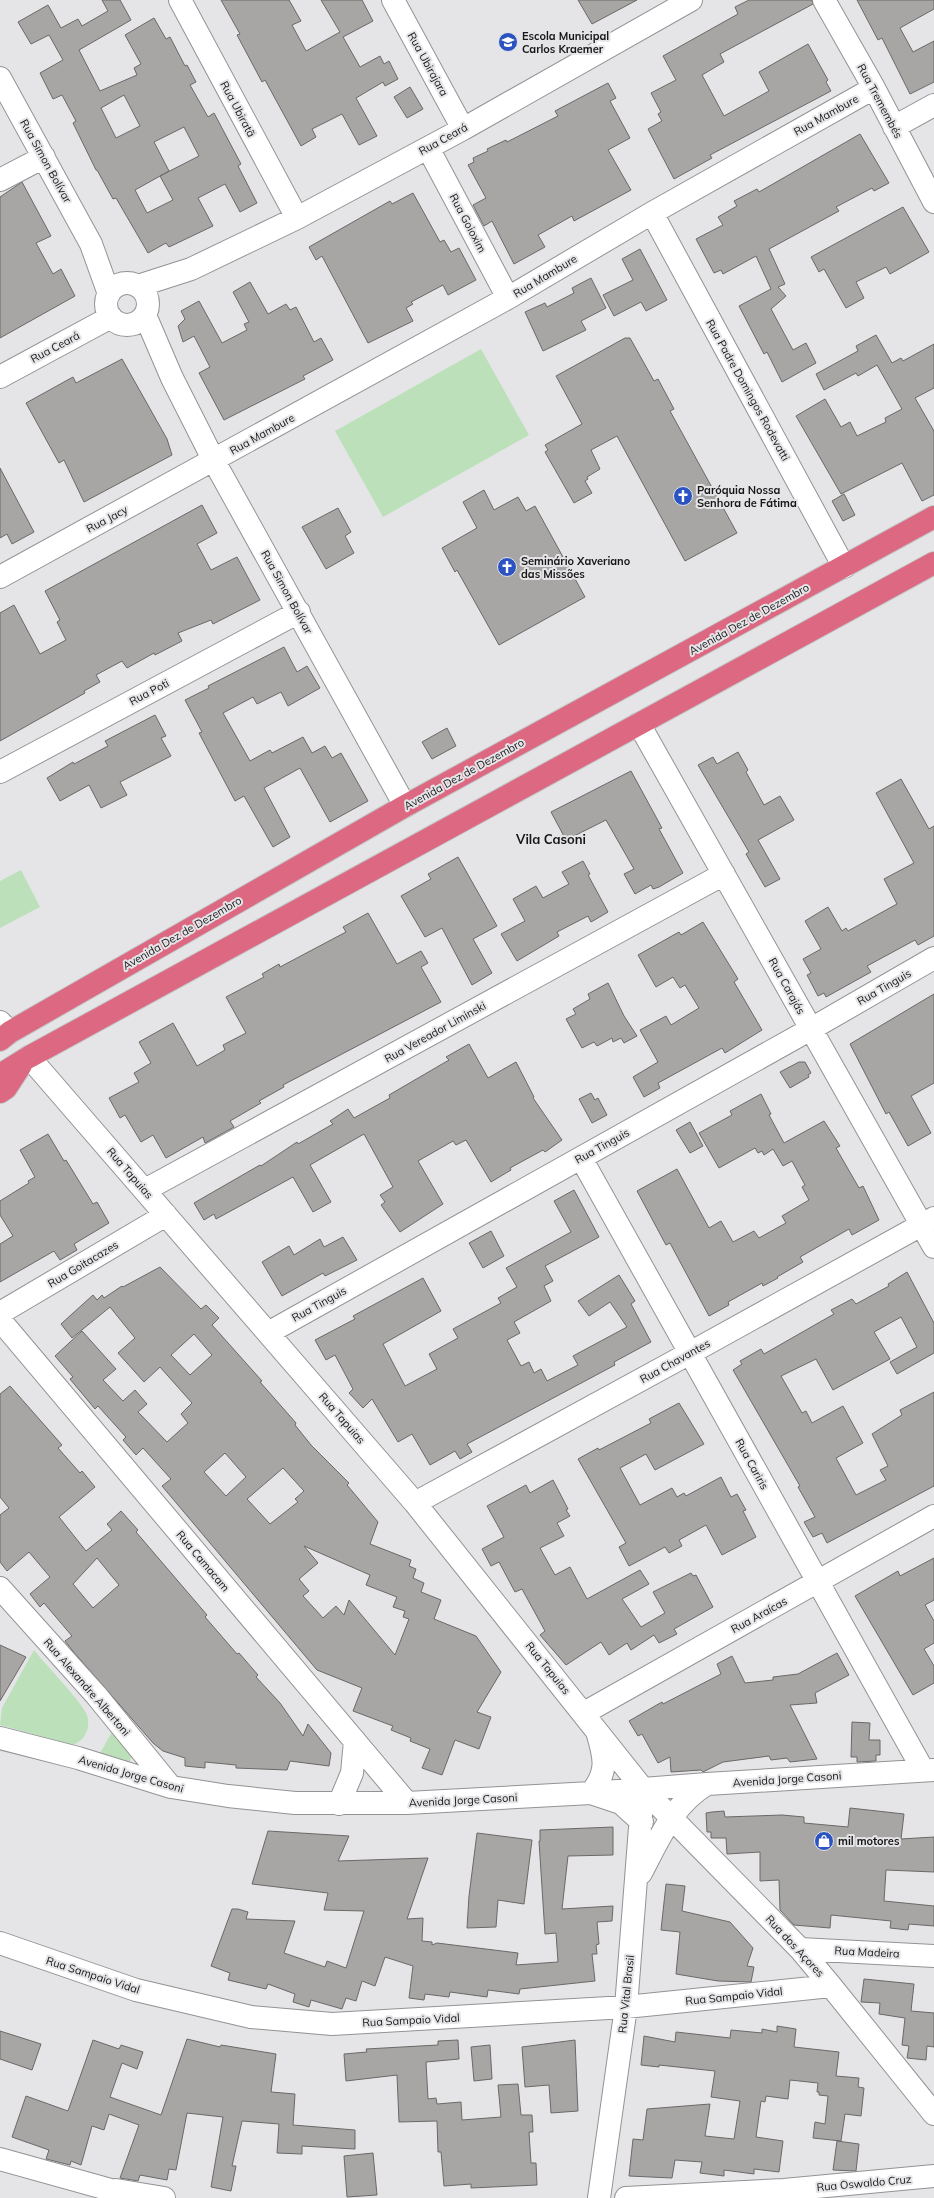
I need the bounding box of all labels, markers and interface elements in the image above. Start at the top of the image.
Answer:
place label: Escola Municipal Carlos Kraemer [522,29,609,56]
street label: Rua Ubirajara [405,30,451,98]
school or university icon: Escola Municipal Carlos Kraemer [497,31,519,53]
street label: Rua Tremembés [854,61,906,141]
street label: Rua Ubiratã [217,78,259,140]
street label: Rua Mambure [791,91,861,139]
street label: Rua Simon Bolívar [17,117,75,205]
street label: Rua Ceará [416,120,470,158]
street label: Rua Goioxim [447,191,489,255]
street label: Rua Mambure [511,251,579,301]
street label: Rua Padre Domingos Rodevatti [703,317,793,463]
street label: Rua Ceará [28,328,82,366]
street label: Rua Mambure [227,410,297,458]
place label: Paróquia Nossa Senhora de Fátima [697,483,797,510]
church icon: Paróquia Nossa Senhora de Fátima [672,485,694,507]
street label: Rua Jacy [84,502,130,536]
street label: Rua Simon Bolívar [258,548,316,636]
place label: Seminário Xaveriano das Missões [521,554,631,581]
church icon: Seminário Xaveriano das Missões [496,556,518,578]
street label: Avenida Dez de Dezembro [687,580,811,658]
street label: Rua Poti [127,676,171,708]
street label: Avenida Dez de Dezembro [402,735,526,813]
district label: Vila Casoni [515,831,586,847]
street label: Avenida Dez de Dezembro [120,893,244,973]
street label: Rua Carajás [766,955,808,1017]
street label: Rua Tinguis [854,966,914,1008]
street label: Rua Vereador Liminski [382,998,488,1066]
street label: Rua Tinguis [572,1125,632,1167]
street label: Rua Tapuias [104,1144,156,1202]
street label: Rua Goitacazes [45,1237,121,1291]
street label: Rua Tinguis [289,1283,349,1325]
street label: Rua Chavantes [638,1336,712,1386]
street label: Rua Tapuias [316,1389,368,1447]
street label: Rua Cariris [732,1436,772,1492]
street label: Rua Camacam [173,1528,233,1594]
street label: Rua Araícas [728,1594,790,1636]
street label: Rua Alexandre Albertoni [41,1635,133,1739]
street label: Rua Tapuias [523,1639,573,1697]
street label: Avenida Jorge Casoni [77,1752,185,1796]
street label: Avenida Jorge Casoni [732,1768,842,1790]
street label: Avenida Jorge Casoni [408,1790,518,1810]
shop icon: mil motores [813,1830,835,1852]
place label: mil motores [838,1834,900,1848]
street label: Rua dos Açores [763,1912,827,1980]
street label: Rua Madeira [834,1943,900,1961]
street label: Rua Sampaio Vidal [44,1953,142,1997]
street label: Rua Vital Brasil [615,1954,637,2034]
street label: Rua Sampaio Vidal [685,1984,783,2008]
street label: Rua Sampaio Vidal [362,2010,460,2030]
street label: Rua Oswaldo Cruz [816,2172,912,2194]

